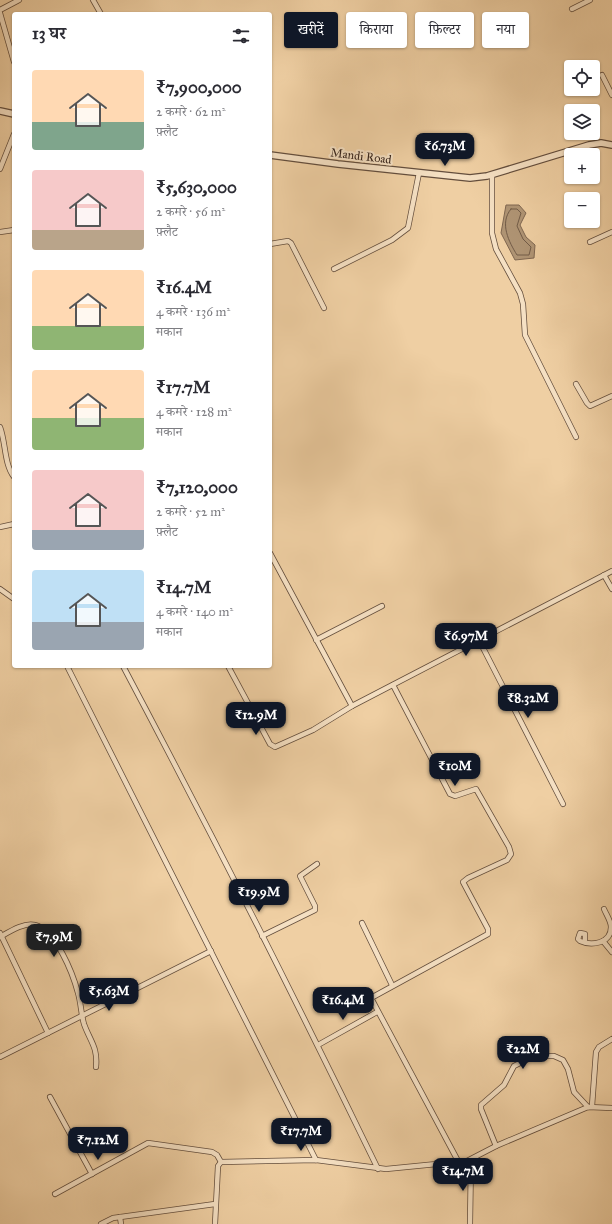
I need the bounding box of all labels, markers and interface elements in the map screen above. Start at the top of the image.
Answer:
chip: खरीदें [284,12,338,48]
chip: किराया [346,12,407,48]
chip: फ़िल्टर [415,12,474,48]
chip: नया [482,12,529,48]
text: 13 घर [32,23,66,44]
icon: filters [230,25,252,47]
map controls [564,60,600,228]
button: locate [564,60,600,96]
text: ₹7,900,000 [156,77,242,98]
icon: home [64,86,112,134]
text: 2 कमरे · 62 m² [156,104,226,120]
button: layers [564,104,600,140]
text: फ़्लैट [156,124,178,140]
pin: ₹6.73M [412,133,478,167]
text: ₹6.73M [424,138,466,154]
street label: Mandi Road [330,145,392,167]
button: + [564,148,600,184]
text: ₹5,630,000 [156,177,237,198]
icon: home [64,186,112,234]
button: − [564,192,600,228]
text: 2 कमरे · 56 m² [156,204,225,220]
text: फ़्लैट [156,224,178,240]
text: ₹16.4M [156,277,212,298]
icon: home [64,286,112,334]
text: 4 कमरे · 136 m² [156,304,230,320]
text: मकान [156,324,182,340]
text: ₹17.7M [156,377,210,398]
icon: home [64,386,112,434]
text: 4 कमरे · 128 m² [156,404,232,420]
text: मकान [156,424,182,440]
text: ₹7,120,000 [156,477,238,498]
icon: home [64,486,112,534]
text: 2 कमरे · 52 m² [156,504,225,520]
text: फ़्लैट [156,524,178,540]
text: ₹14.7M [156,577,211,598]
icon: home [64,586,112,634]
text: 4 कमरे · 140 m² [156,604,233,620]
pin: ₹6.97M [433,623,499,657]
text: मकान [156,624,182,640]
text: ₹6.97M [444,628,488,644]
pin: ₹8.32M [495,685,561,719]
text: ₹8.32M [507,690,549,706]
pin: ₹12.9M [223,702,289,736]
text: ₹12.9M [235,707,277,723]
pin: ₹10M [431,753,479,787]
text: ₹10M [438,758,472,774]
pin: ₹19.9M [226,879,292,913]
text: ₹19.9M [238,884,280,900]
pin: ₹7.9M [26,924,82,958]
text: ₹7.9M [35,929,73,945]
pin: ₹5.63M [76,978,142,1012]
text: ₹5.63M [88,983,130,999]
pin: ₹16.4M [310,987,376,1021]
text: ₹16.4M [322,992,364,1008]
pin: ₹22M [499,1036,547,1070]
text: ₹22M [506,1041,540,1057]
pin: ₹17.7M [268,1118,334,1152]
text: ₹17.7M [280,1123,322,1139]
pin: ₹7.12M [65,1127,131,1161]
text: ₹7.12M [77,1132,119,1148]
pin: ₹14.7M [430,1158,496,1192]
text: ₹14.7M [442,1163,484,1179]

